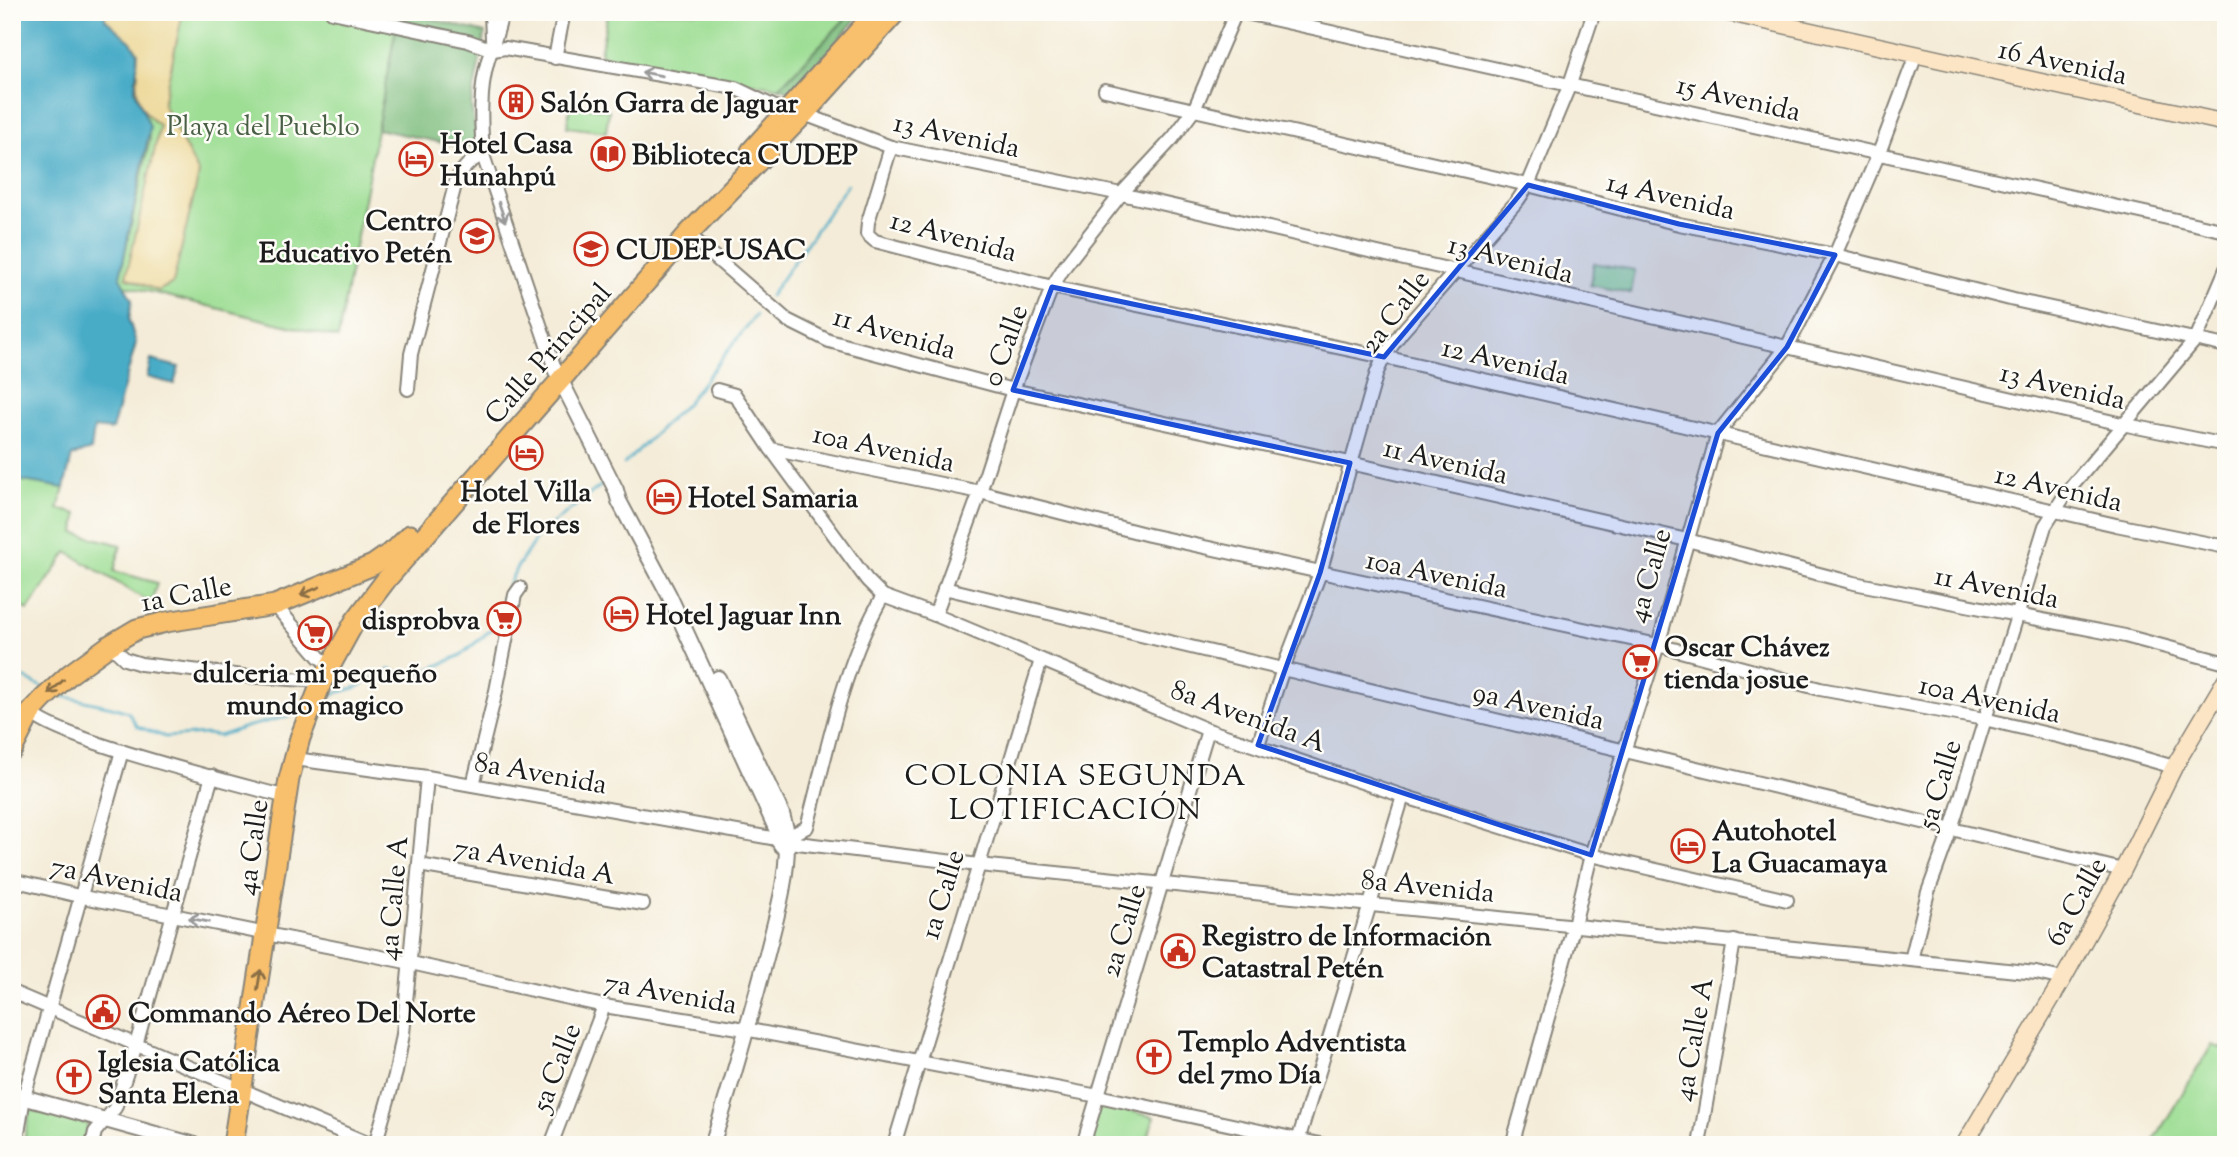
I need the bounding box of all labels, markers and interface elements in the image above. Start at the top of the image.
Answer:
street label: 16 Avenida [1994,31,2130,97]
street label: 15 Avenida [1672,66,1804,134]
one-way arrow [641,67,664,80]
building icon: Salón Garra de Jaguar [497,83,535,121]
place label: Salón Garra de Jaguar [540,85,799,125]
street label: 13 Avenida [890,104,1023,170]
park label: Playa del Pueblo [166,108,360,148]
place label: Hotel Casa Hunahpú [440,126,573,198]
library icon: Biblioteca CUDEP [589,135,627,173]
place label: Biblioteca CUDEP [632,137,858,177]
hotel icon: Hotel Casa Hunahpú [397,140,435,178]
street label: 14 Avenida [1602,164,1739,232]
one-way arrow [497,200,509,222]
street label: 12 Avenida [885,202,1021,274]
place label: Centro Educativo Petén [259,203,452,275]
school or university icon: Centro Educativo Petén [458,217,496,255]
street label: 13 Avenida [1443,226,1577,296]
school or university icon: CUDEP-USAC [572,230,610,268]
place label: CUDEP-USAC [616,232,806,272]
street label: 2a Calle [1352,263,1441,363]
street label: Calle Principal [476,275,622,435]
street label: 11 Avenida [828,298,960,372]
street label: 0 Calle [974,300,1040,392]
street label: 12 Avenida [1438,329,1573,397]
street label: 13 Avenida [1995,354,2129,422]
street label: 10a Avenida [809,415,958,484]
street label: 11 Avenida [1379,429,1511,497]
hotel icon: Hotel Villa de Flores [507,434,545,472]
street label: 12 Avenida [1991,456,2126,524]
place label: Hotel Villa de Flores [460,474,592,546]
hotel icon: Hotel Samaria [645,478,683,516]
place label: Hotel Samaria [688,480,858,520]
street label: 4a Calle [1618,524,1683,628]
street label: 10a Avenida [1362,541,1511,610]
street label: 11 Avenida [1931,557,2062,621]
street label: 1a Calle [138,568,235,624]
one-way arrow [299,585,321,598]
hotel icon: Hotel Jaguar Inn [602,595,640,633]
place label: Hotel Jaguar Inn [646,597,842,637]
supermarket icon: disprobva [485,600,523,638]
place label: disprobva [362,602,480,642]
supermarket icon: dulceria mi pequeño mundo magico [296,614,334,652]
place label: Oscar Chávez tienda josue [1664,629,1830,701]
supermarket icon: Oscar Chávez tienda josue [1621,643,1659,681]
place label: dulceria mi pequeño mundo magico [193,655,437,727]
street label: 10a Avenida [1915,666,2064,735]
street label: 8a Avenida A [1165,671,1332,765]
street label: 9a Avenida [1469,673,1608,742]
one-way arrow [47,679,65,695]
street label: 5a Calle [1908,735,1973,837]
street label: 8a Avenida [471,744,610,806]
district label: COLONIA SEGUNDA LOTIFICACIÓN [904,756,1248,833]
street label: 4a Calle [227,797,280,898]
place label: Autohotel La Guacamaya [1712,813,1887,885]
hotel icon: Autohotel La Guacamaya [1669,827,1707,865]
street label: 7a Avenida A [451,829,618,897]
street label: 4a Calle A [370,834,420,962]
street label: 1a Calle [911,845,976,945]
street label: 7a Avenida [47,847,186,914]
street label: 6a Calle [2037,851,2118,954]
street label: 8a Avenida [1359,861,1497,915]
street label: 2a Calle [1092,879,1158,982]
one-way arrow [188,913,211,927]
place label: Registro de Información Catastral Petén [1202,918,1492,990]
public building icon: Registro de Información Catastral Petén [1159,932,1197,970]
street label: 7a Avenida [601,964,740,1026]
one-way arrow [253,970,266,992]
street label: 4a Calle A [1664,974,1726,1105]
public building icon: Commando Aéreo Del Norte [84,993,122,1031]
place label: Commando Aéreo Del Norte [128,995,476,1035]
street label: 5a Calle [522,1018,593,1120]
place label: Templo Adventista del 7mo Día [1178,1024,1407,1096]
church icon: Templo Adventista del 7mo Día [1135,1038,1173,1076]
place label: Iglesia Católica Santa Elena [98,1044,280,1116]
church icon: Iglesia Católica Santa Elena [55,1058,93,1096]

